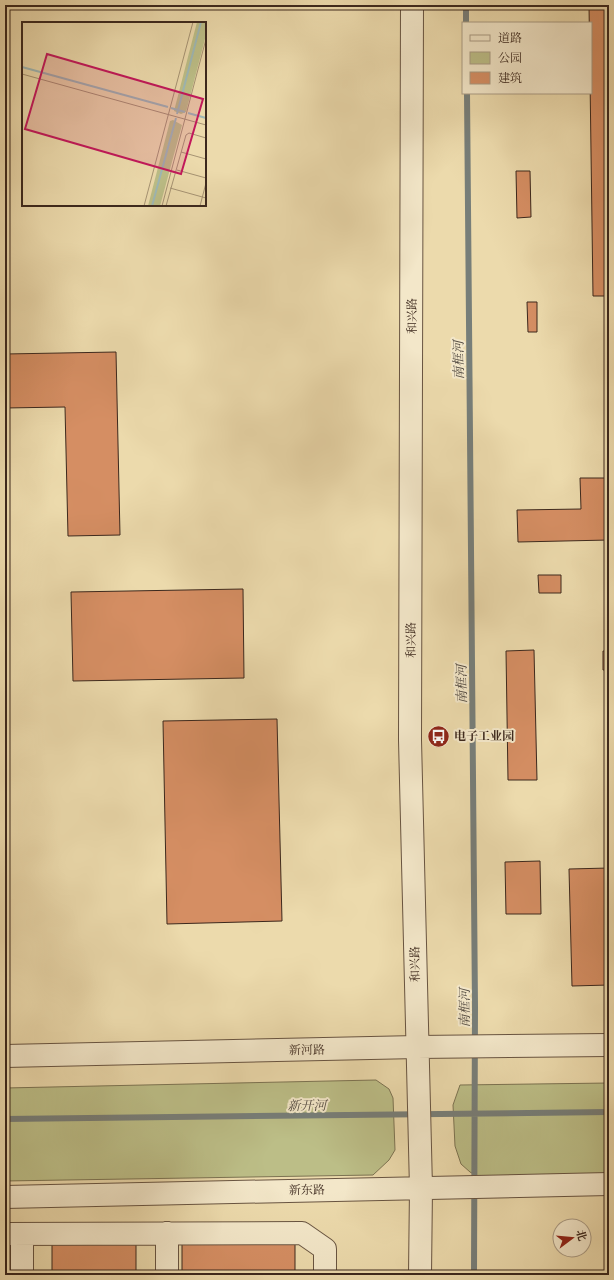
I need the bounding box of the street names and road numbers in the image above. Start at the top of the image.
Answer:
street label: 和兴路 [403,298,420,334]
street label: 和兴路 [402,622,419,658]
street label: 和兴路 [406,946,423,982]
street label: 新河路 [289,1041,325,1058]
street label: 新东路 [289,1181,325,1198]

